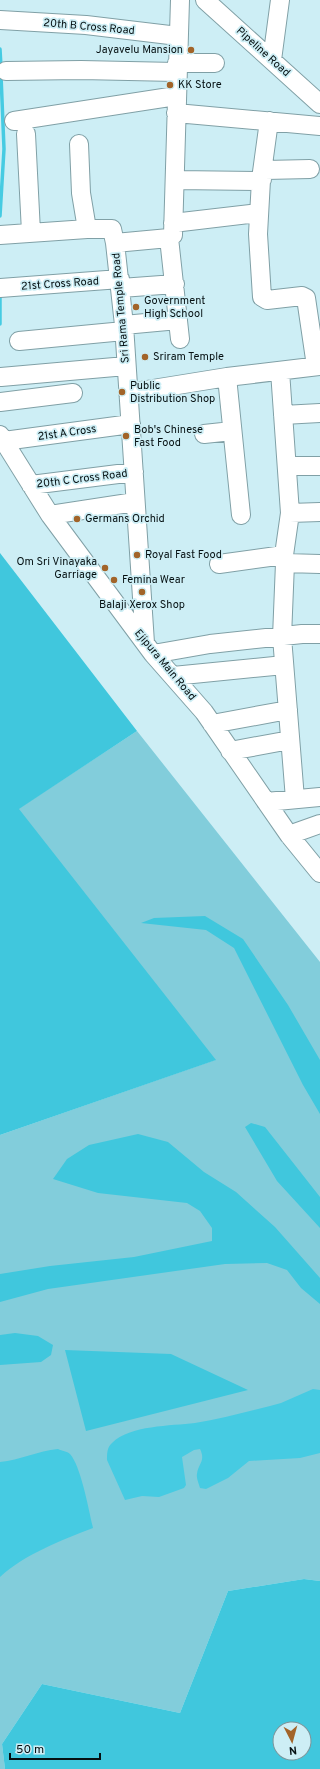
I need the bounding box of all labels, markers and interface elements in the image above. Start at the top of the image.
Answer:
street label: 20th B Cross Road [43,16,135,38]
street label: Pipeline Road [233,24,293,80]
place label: Jayavelu Mansion [96,43,183,57]
marker: Jayavelu Mansion [186,45,196,55]
place label: KK Store [178,78,222,92]
marker: KK Store [165,80,175,90]
street label: Sri Rama Temple Road [109,252,133,364]
street label: 21st Cross Road [21,274,99,294]
place label: Government High School [144,294,206,321]
marker: Government High School [131,302,141,312]
place label: Sriram Temple [153,350,224,364]
marker: Sriram Temple [140,352,150,362]
place label: Public Distribution Shop [130,379,215,406]
marker: Public Distribution Shop [117,387,127,397]
street label: 21st A Cross [37,422,97,444]
place label: Bob's Chinese Fast Food [134,423,203,450]
marker: Bob's Chinese Fast Food [121,431,131,441]
street label: 20th C Cross Road [36,466,128,492]
place label: Germans Orchid [85,512,165,526]
marker: Germans Orchid [72,514,82,524]
place label: Royal Fast Food [145,548,222,562]
marker: Royal Fast Food [132,550,142,560]
place label: Om Sri Vinayaka Garriage [17,555,97,582]
marker: Om Sri Vinayaka Garriage [100,563,110,573]
place label: Femina Wear [122,573,186,587]
marker: Femina Wear [109,575,119,585]
marker: Balaji Xerox Shop [137,587,147,597]
place label: Balaji Xerox Shop [99,598,185,612]
street label: Ejipura Main Road [131,627,199,703]
north arrow [272,1721,312,1761]
scale bar [10,1735,100,1761]
text: 50 m [16,1742,44,1758]
text: N [288,1743,298,1757]

